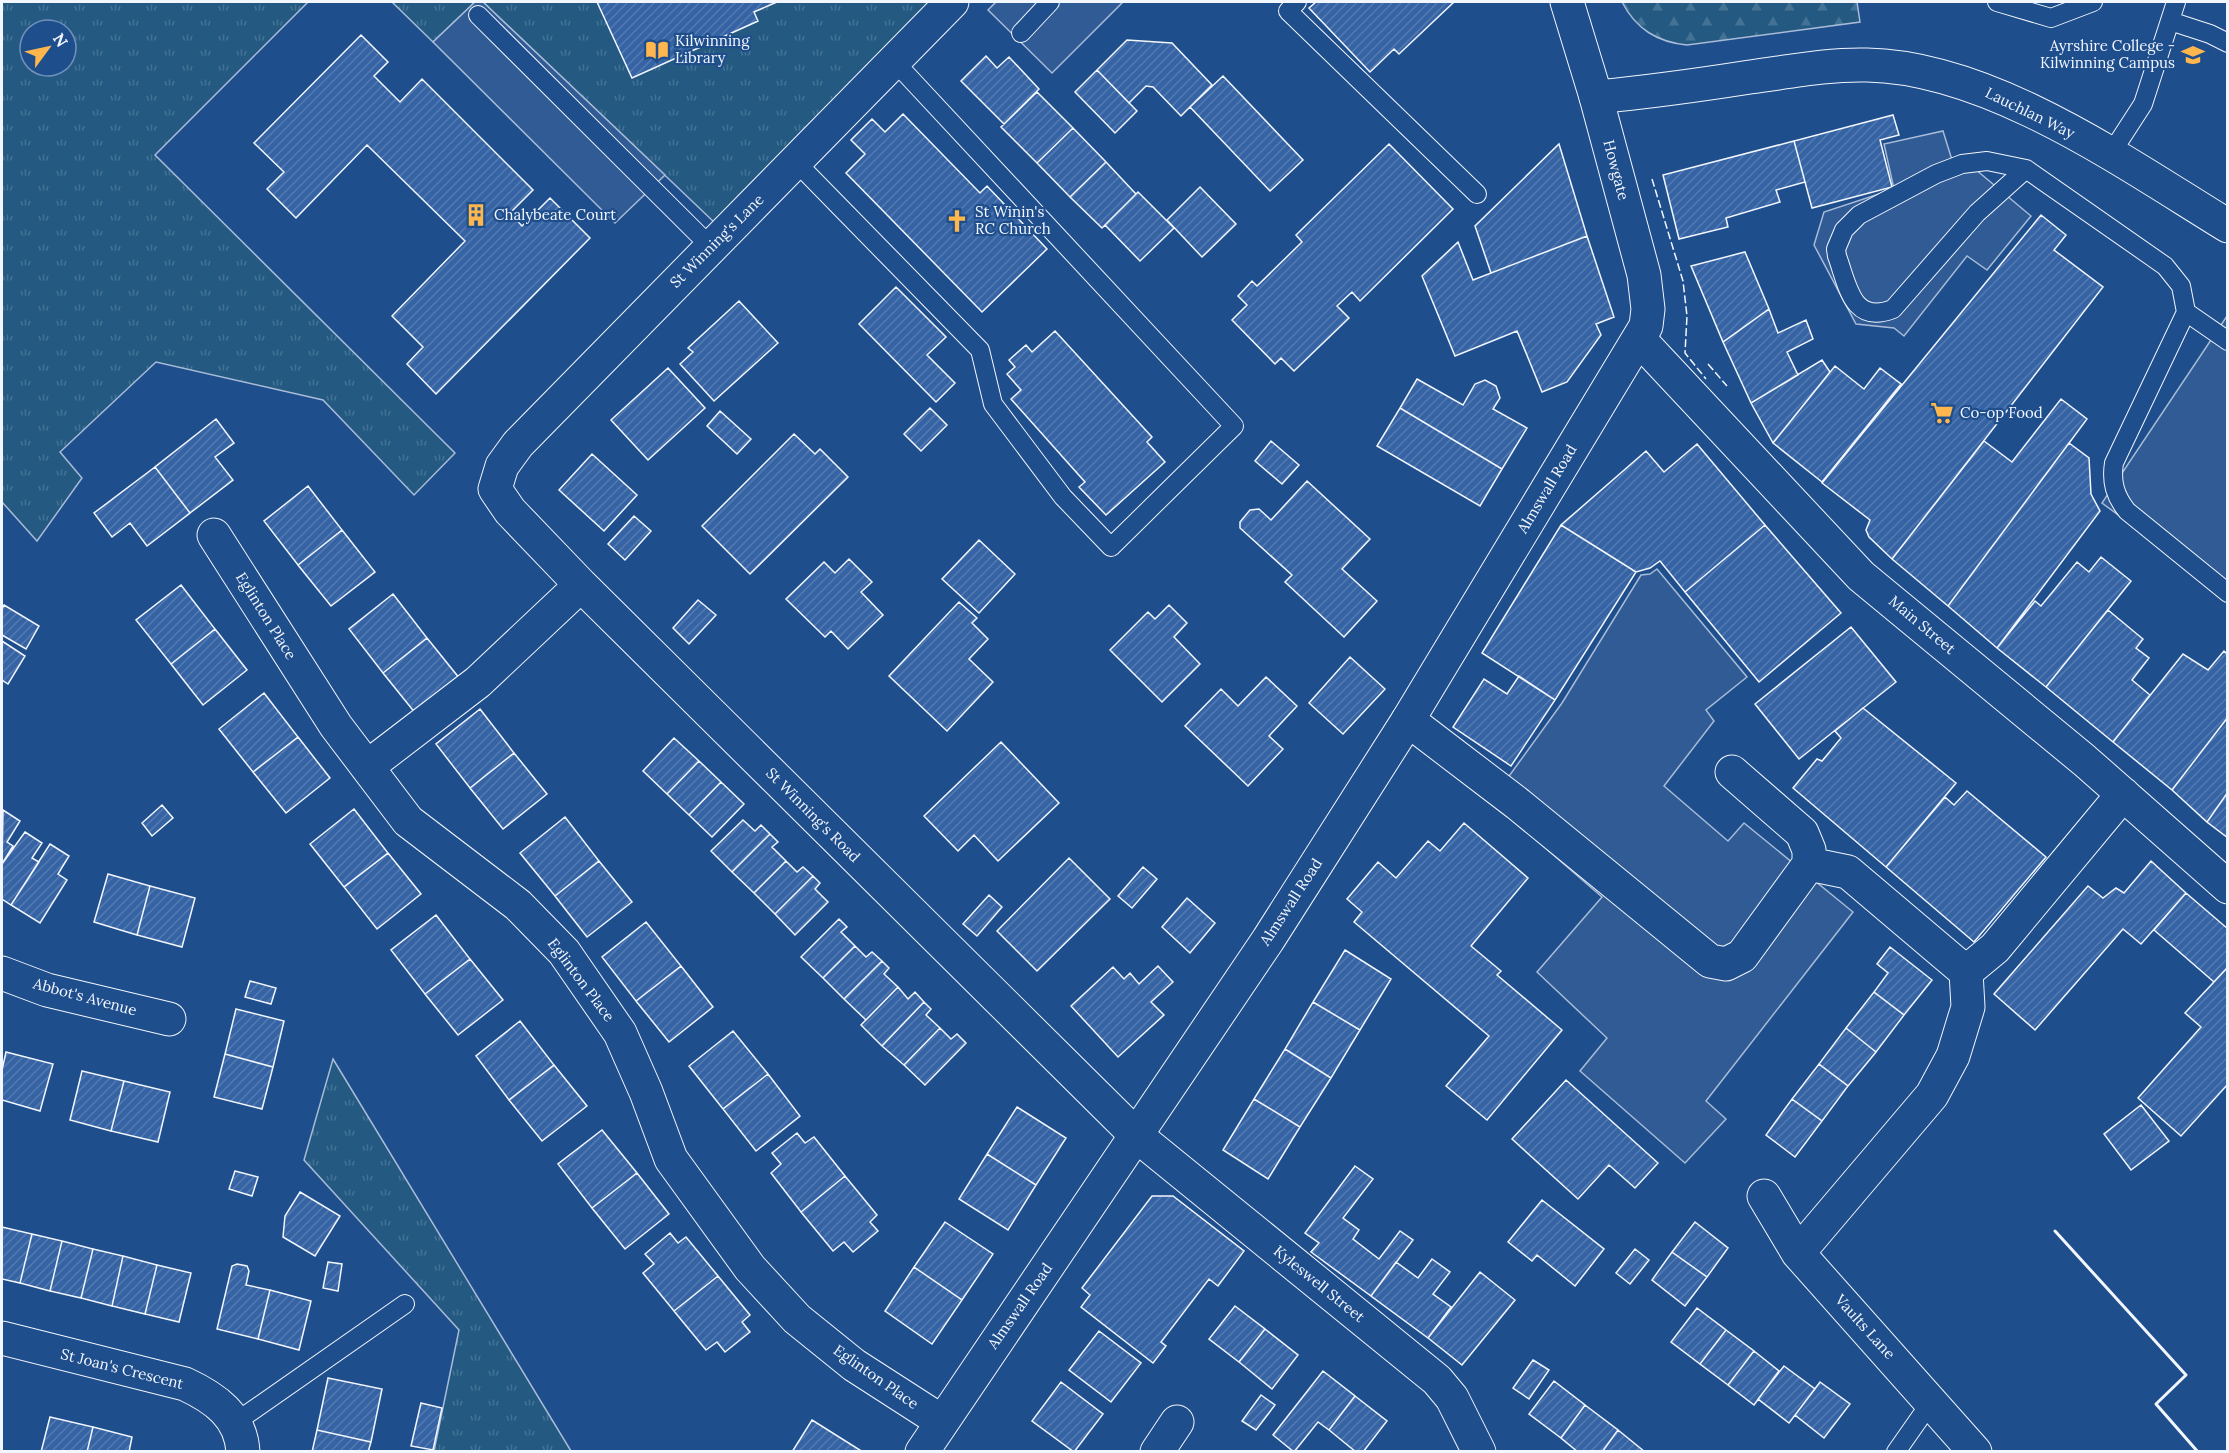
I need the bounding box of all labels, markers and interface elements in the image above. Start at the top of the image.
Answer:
north arrow [18,18,78,78]
text: N [49,29,72,50]
place label: Kilwinning Library [675,31,750,67]
place label: Ayrshire College - Kilwinning Campus [2040,36,2175,72]
library icon: Kilwinning Library [644,37,670,63]
school or university icon: Ayrshire College - Kilwinning Campus [2180,42,2206,68]
street label: Lauchlan Way [1982,83,2078,142]
street label: Howgate [1599,138,1634,202]
street label: St Winning's Lane [666,190,768,292]
building icon: Chalybeate Court [463,202,489,228]
place label: St Winin's RC Church [975,202,1051,238]
place label: Chalybeate Court [494,205,616,224]
church icon: St Winin's RC Church [944,208,970,234]
supermarket icon: Co-op Food [1929,400,1955,426]
place label: Co-op Food [1960,403,2043,422]
street label: Almswall Road [1512,441,1581,537]
street label: Eglinton Place [232,568,301,663]
street label: Main Street [1885,591,1960,658]
street label: St Winning's Road [762,763,865,866]
street label: Almswall Road [1255,854,1326,950]
street label: Eglinton Place [544,934,619,1025]
street label: Abbot's Avenue [30,973,139,1019]
street label: Kyleswell Street [1270,1241,1369,1326]
street label: Almswall Road [982,1259,1056,1353]
street label: Vaults Lane [1831,1290,1899,1363]
street label: Eglinton Place [830,1340,923,1413]
street label: St Joan's Crescent [59,1344,186,1393]

